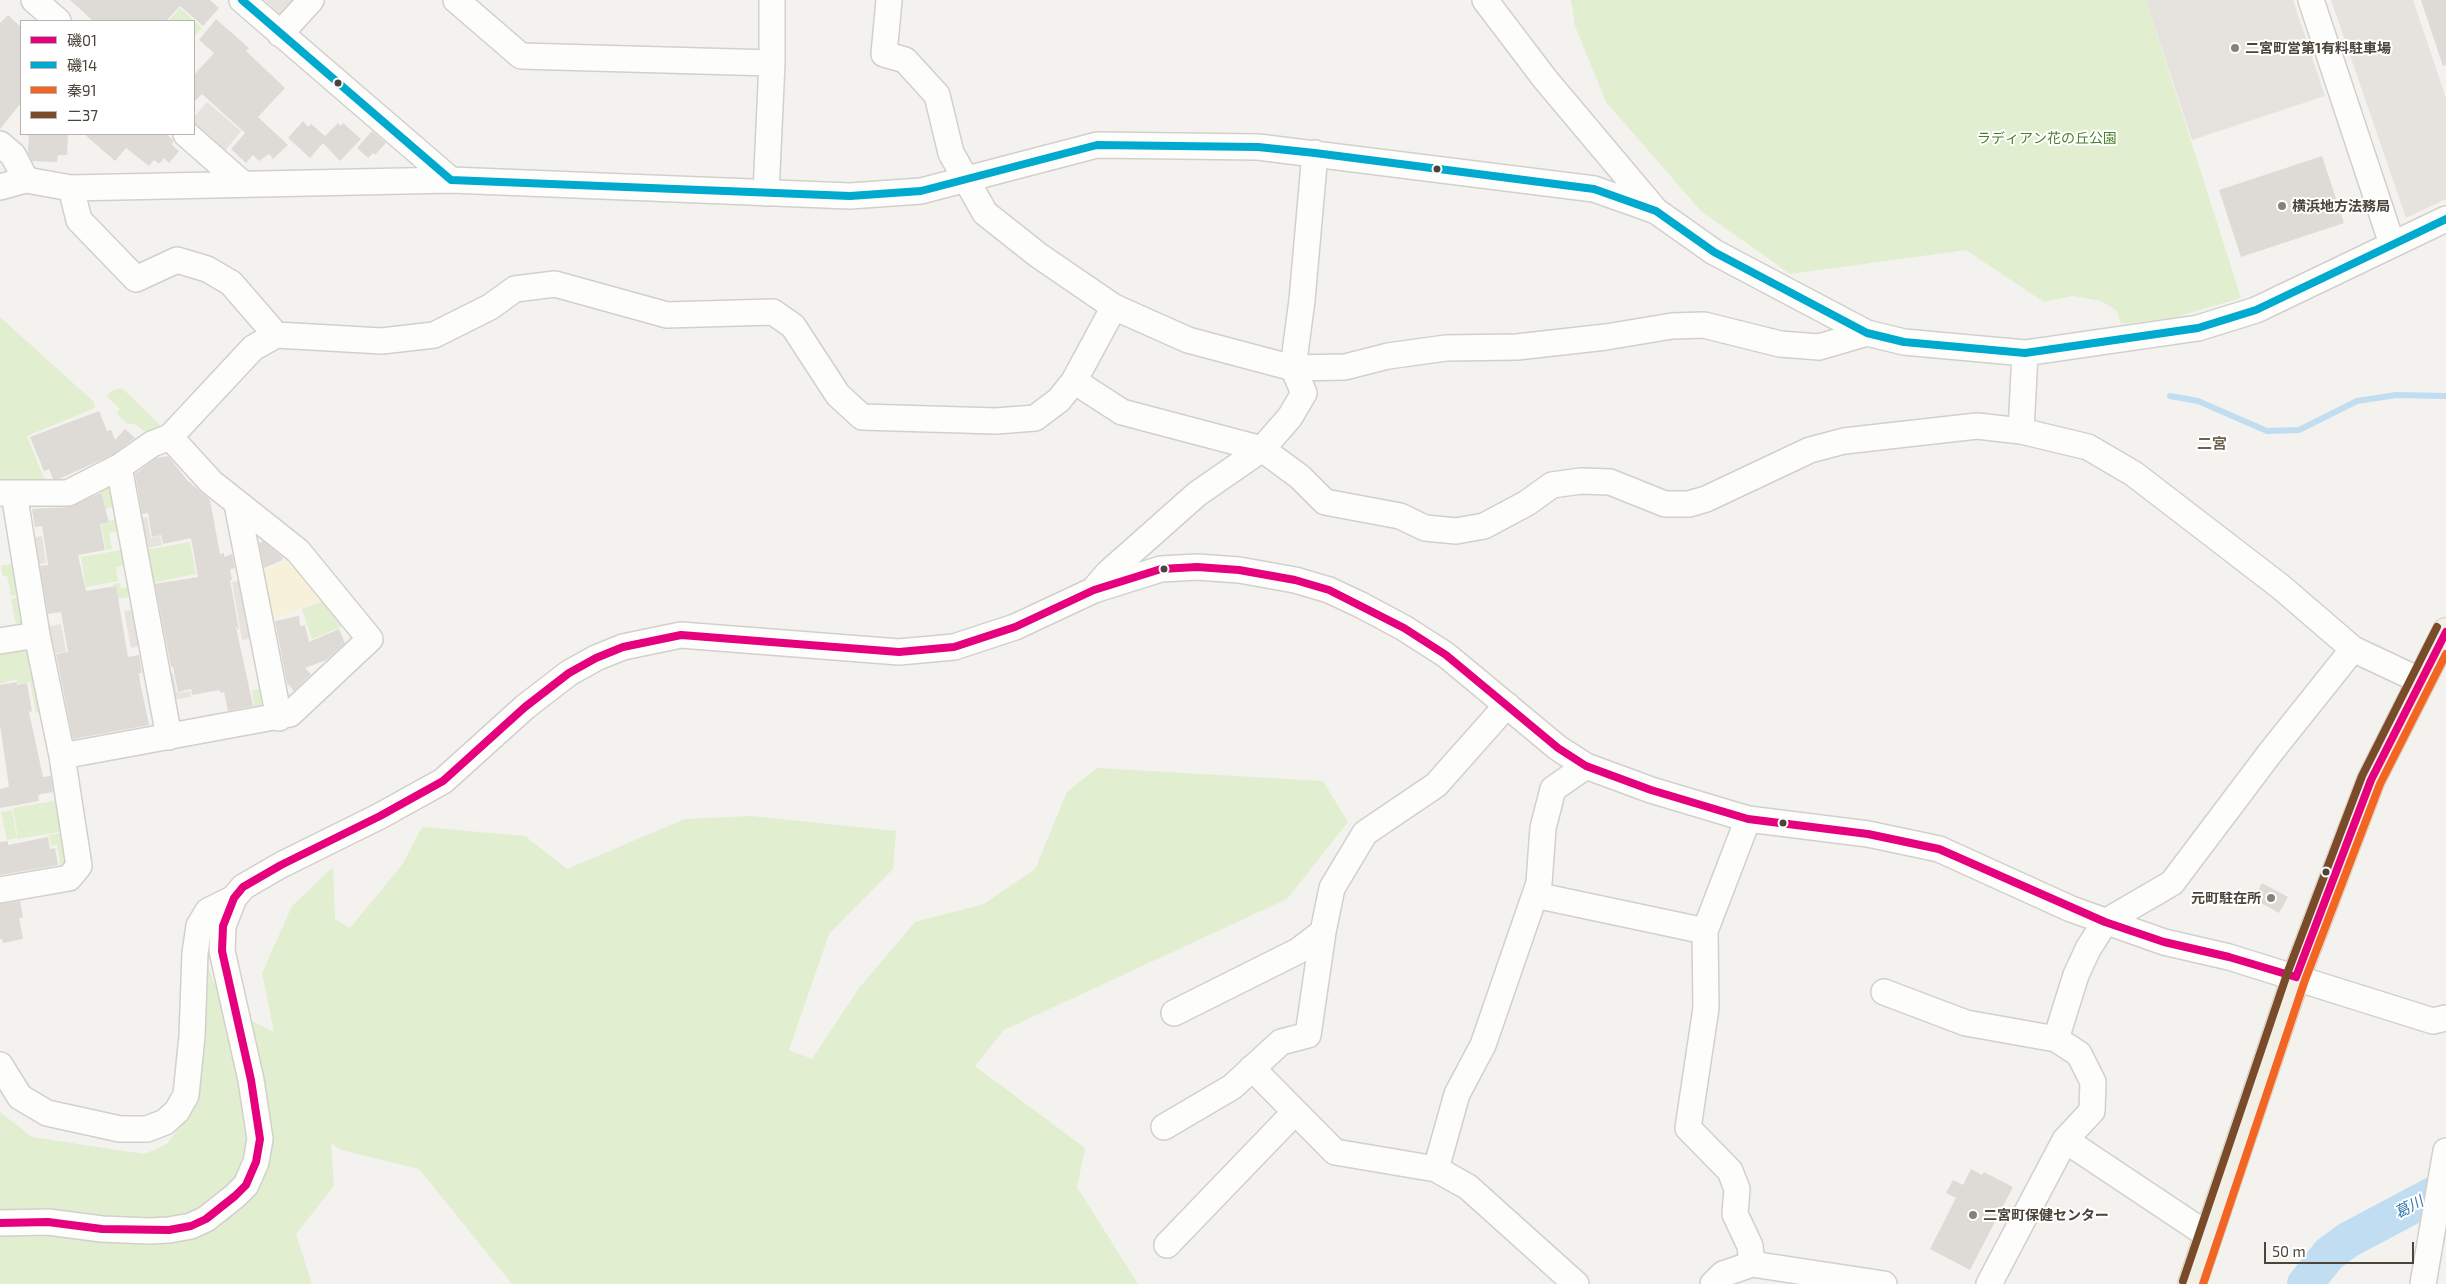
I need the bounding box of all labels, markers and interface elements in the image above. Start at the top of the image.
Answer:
legend [20,20,195,135]
text: 磯01 [67,31,97,49]
place label: 二宮町営第1有料駐車場 [2245,40,2391,56]
marker: 二宮町営第1有料駐車場 [2229,42,2241,54]
text: 磯14 [67,56,97,74]
unlabelled marker [333,78,343,88]
text: 秦91 [67,81,97,99]
text: 二37 [67,106,98,124]
park label: ラディアン花の丘公園 [1977,130,2117,146]
unlabelled marker [1432,164,1442,174]
place label: 横浜地方法務局 [2292,198,2390,214]
marker: 横浜地方法務局 [2276,200,2288,212]
district label: 二宮 [2197,435,2227,453]
unlabelled marker [1159,564,1169,574]
unlabelled marker [1778,818,1788,828]
unlabelled marker [2321,867,2331,877]
place label: 元町駐在所 [2191,890,2261,906]
marker: 元町駐在所 [2265,892,2277,904]
water label: 葛川 [2392,1192,2426,1222]
place label: 二宮町保健センター [1983,1207,2109,1223]
marker: 二宮町保健センター [1967,1209,1979,1221]
scale bar [2266,1232,2416,1264]
text: 50 m [2272,1242,2306,1260]

